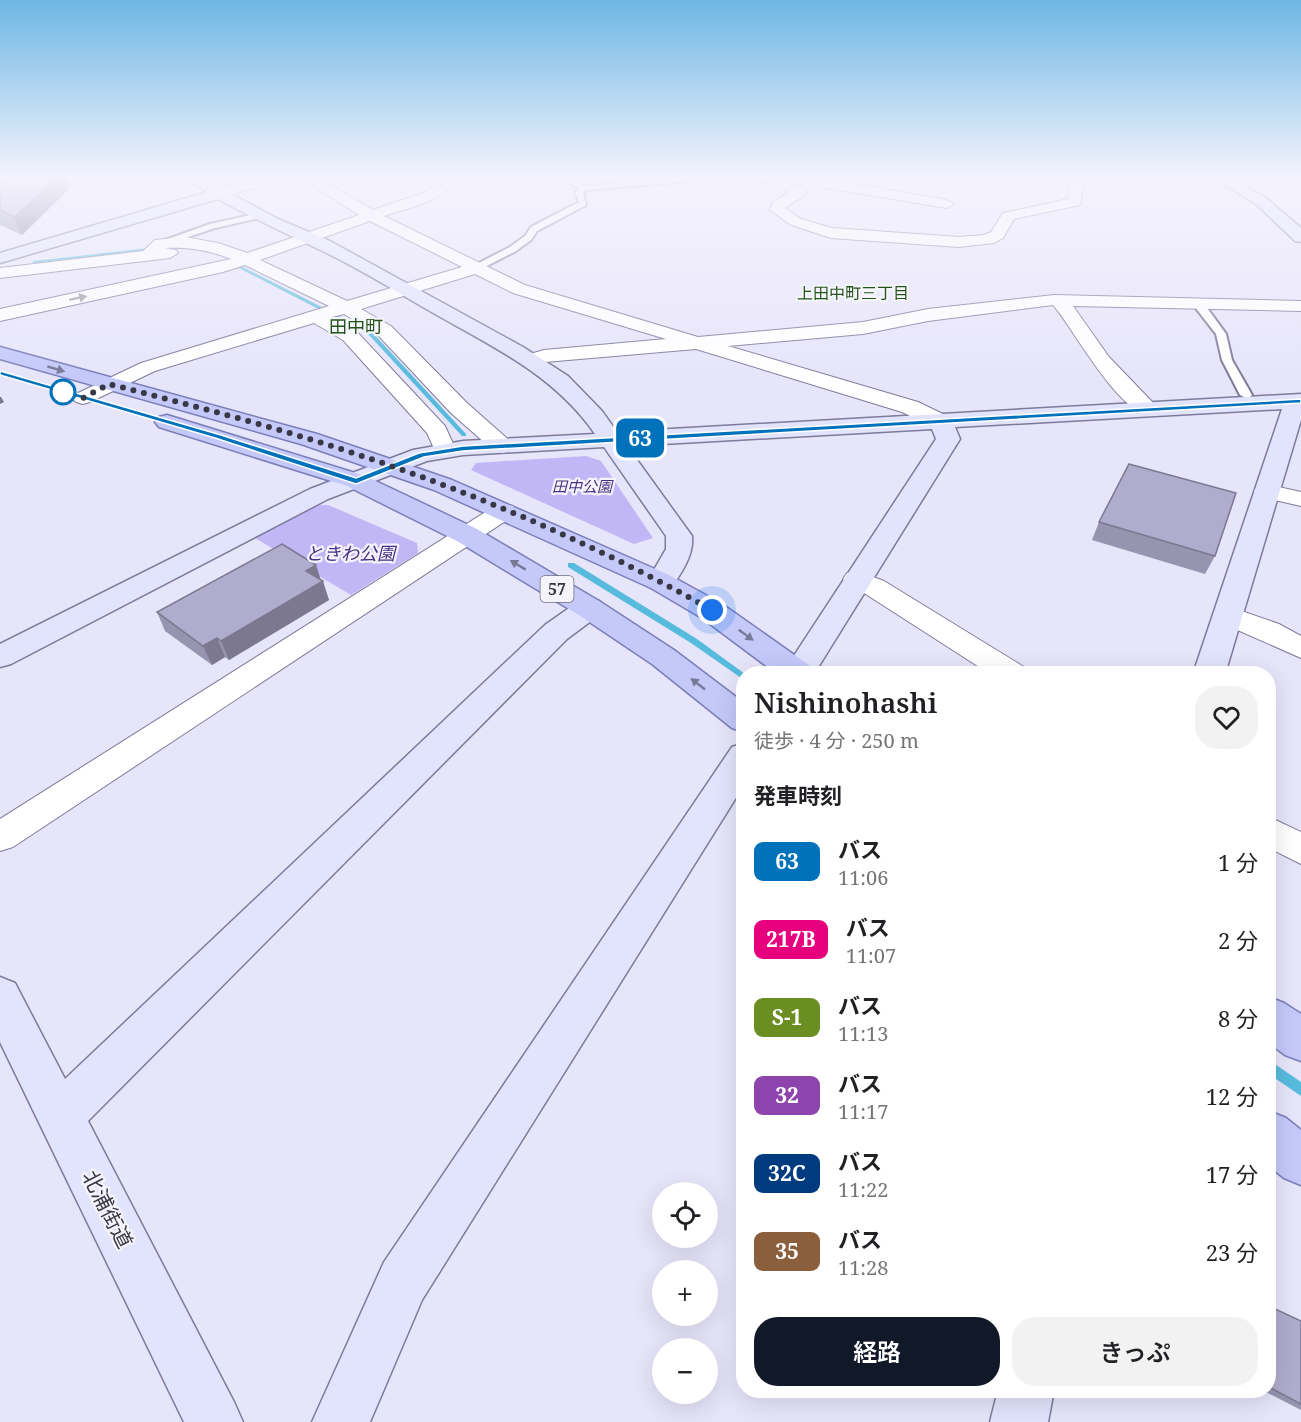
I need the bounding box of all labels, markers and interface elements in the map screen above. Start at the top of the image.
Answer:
district label: 上田中町三丁目 [797,282,909,304]
one-way arrow [68,293,87,302]
district label: 田中町 [329,314,383,338]
one-way arrow [47,365,65,374]
unlabelled marker [50,379,76,405]
line badge: 63 [613,418,667,458]
text: 63 [628,424,652,452]
park label: 田中公園 [552,476,614,496]
park label: ときわ公園 [305,541,398,565]
one-way arrow [510,560,526,571]
road number: 57 [540,576,574,602]
your location [697,595,727,625]
one-way arrow [737,629,753,641]
one-way arrow [690,678,706,691]
text: Nishinohashi [754,683,937,721]
button: heart [1195,686,1258,749]
text: 徒歩 · 4 分 · 250 m [754,727,919,754]
text: 発車時刻 [754,780,842,810]
text: バス [838,834,882,864]
text: 63 [775,847,799,875]
text: 1 分 [1218,847,1258,877]
text: 11:06 [838,864,888,891]
text: バス [846,912,890,942]
text: 217B [766,925,816,953]
text: 2 分 [1218,925,1258,955]
text: 11:07 [846,942,896,969]
text: バス [838,990,882,1020]
text: S-1 [772,1003,802,1031]
text: 8 分 [1218,1003,1258,1033]
text: 11:13 [838,1020,888,1047]
text: バス [838,1068,882,1098]
text: 32 [775,1081,799,1109]
text: 12 分 [1206,1081,1258,1111]
text: 11:17 [838,1098,888,1125]
text: バス [838,1146,882,1176]
text: 32C [768,1159,806,1187]
text: 17 分 [1206,1159,1258,1189]
street label: 北浦街道 [76,1165,140,1253]
text: 11:22 [838,1176,888,1203]
map controls [652,1182,718,1404]
button: locate [652,1182,718,1248]
text: バス [838,1224,882,1254]
text: 35 [775,1237,799,1265]
text: 23 分 [1206,1237,1258,1267]
text: 11:28 [838,1254,888,1281]
button: + [652,1260,718,1326]
button: 経路 [754,1317,1000,1386]
button: きっぷ [1012,1317,1258,1386]
button: − [652,1338,718,1404]

